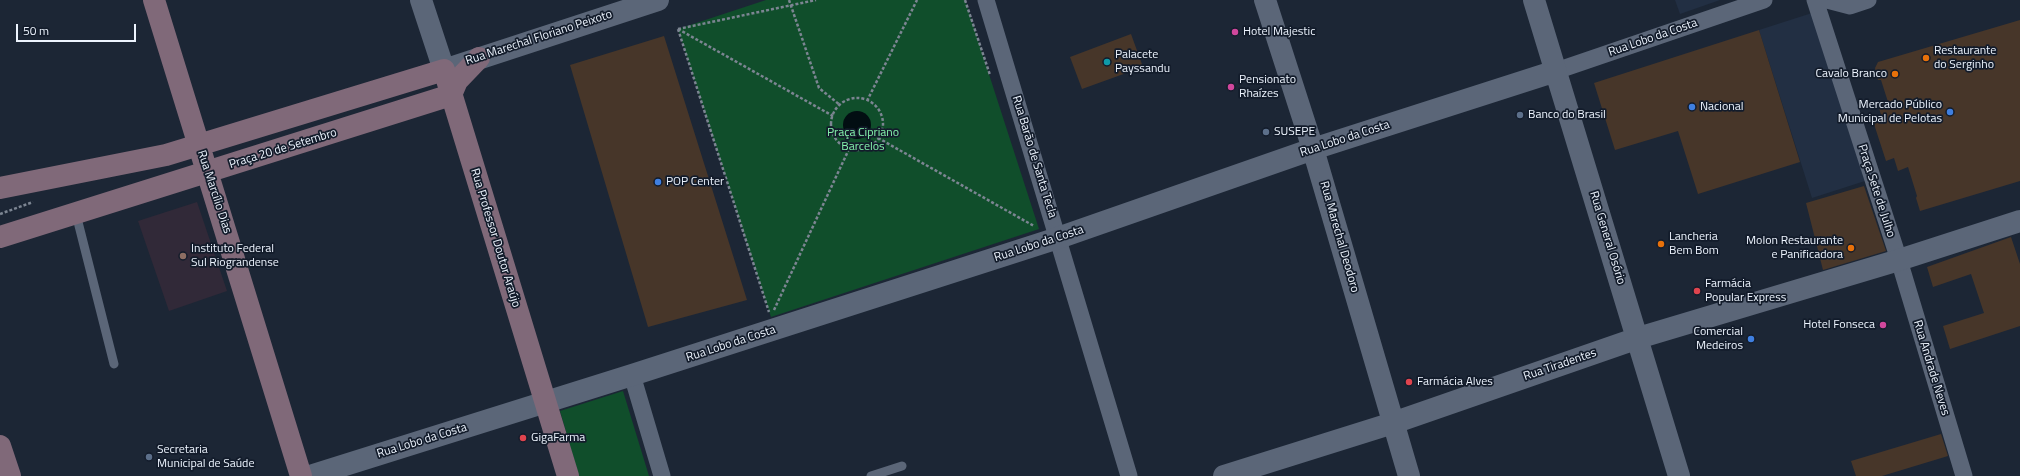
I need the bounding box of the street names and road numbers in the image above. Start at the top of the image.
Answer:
street label: Rua Marechal Floriano Peixoto [464,7,614,69]
street label: Rua Lobo da Costa [1607,16,1699,60]
street label: Rua Barão de Santa Tecla [1009,94,1059,220]
street label: Rua Lobo da Costa [1298,118,1392,160]
street label: Praça 20 de Setembro [227,126,339,172]
street label: Praça Sete de Julho [1854,143,1898,239]
street label: Rua Marcílio Dias [194,149,234,235]
street label: Rua Professor Doutor Araújo [467,167,523,309]
street label: Rua Marechal Deodoro [1316,180,1362,294]
street label: Rua General Osório [1586,190,1628,286]
street label: Rua Lobo da Costa [992,223,1086,265]
street label: Rua Andrade Neves [1910,319,1952,417]
street label: Rua Lobo da Costa [684,323,778,365]
street label: Rua Tiradentes [1522,346,1598,384]
street label: Rua Lobo da Costa [375,420,469,462]

